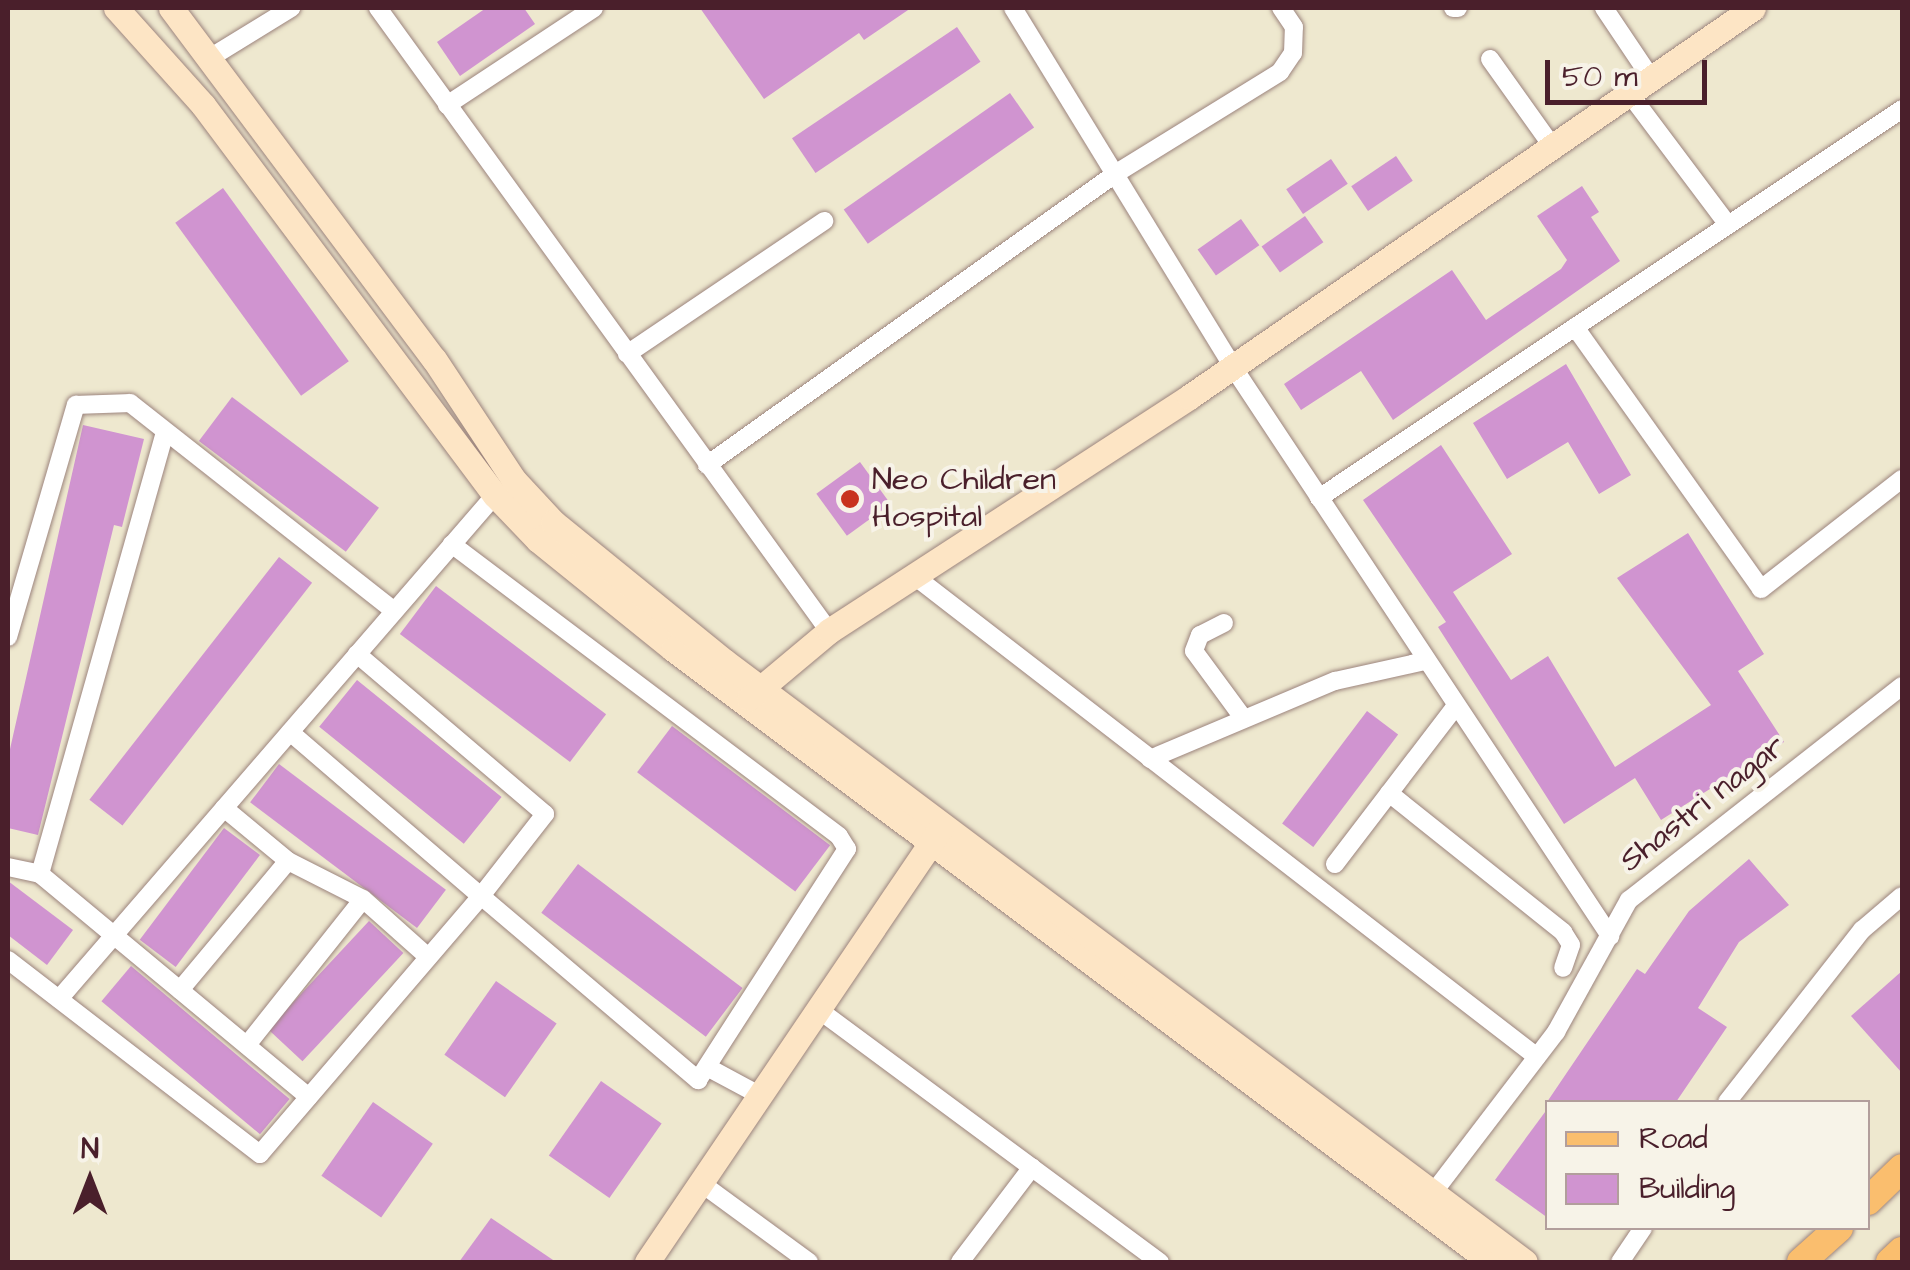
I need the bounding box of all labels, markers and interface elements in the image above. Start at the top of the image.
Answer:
scale bar [1550,40,1712,102]
text: 50 m [1562,56,1638,98]
place label: Neo Children Hospital [872,462,1056,537]
marker: Neo Children Hospital [837,486,863,512]
street label: Shastri nagar [1612,727,1794,881]
legend [1545,1100,1870,1230]
text: Road [1639,1118,1708,1160]
north arrow [40,1130,140,1230]
text: N [81,1130,99,1169]
text: Building [1639,1168,1735,1210]

